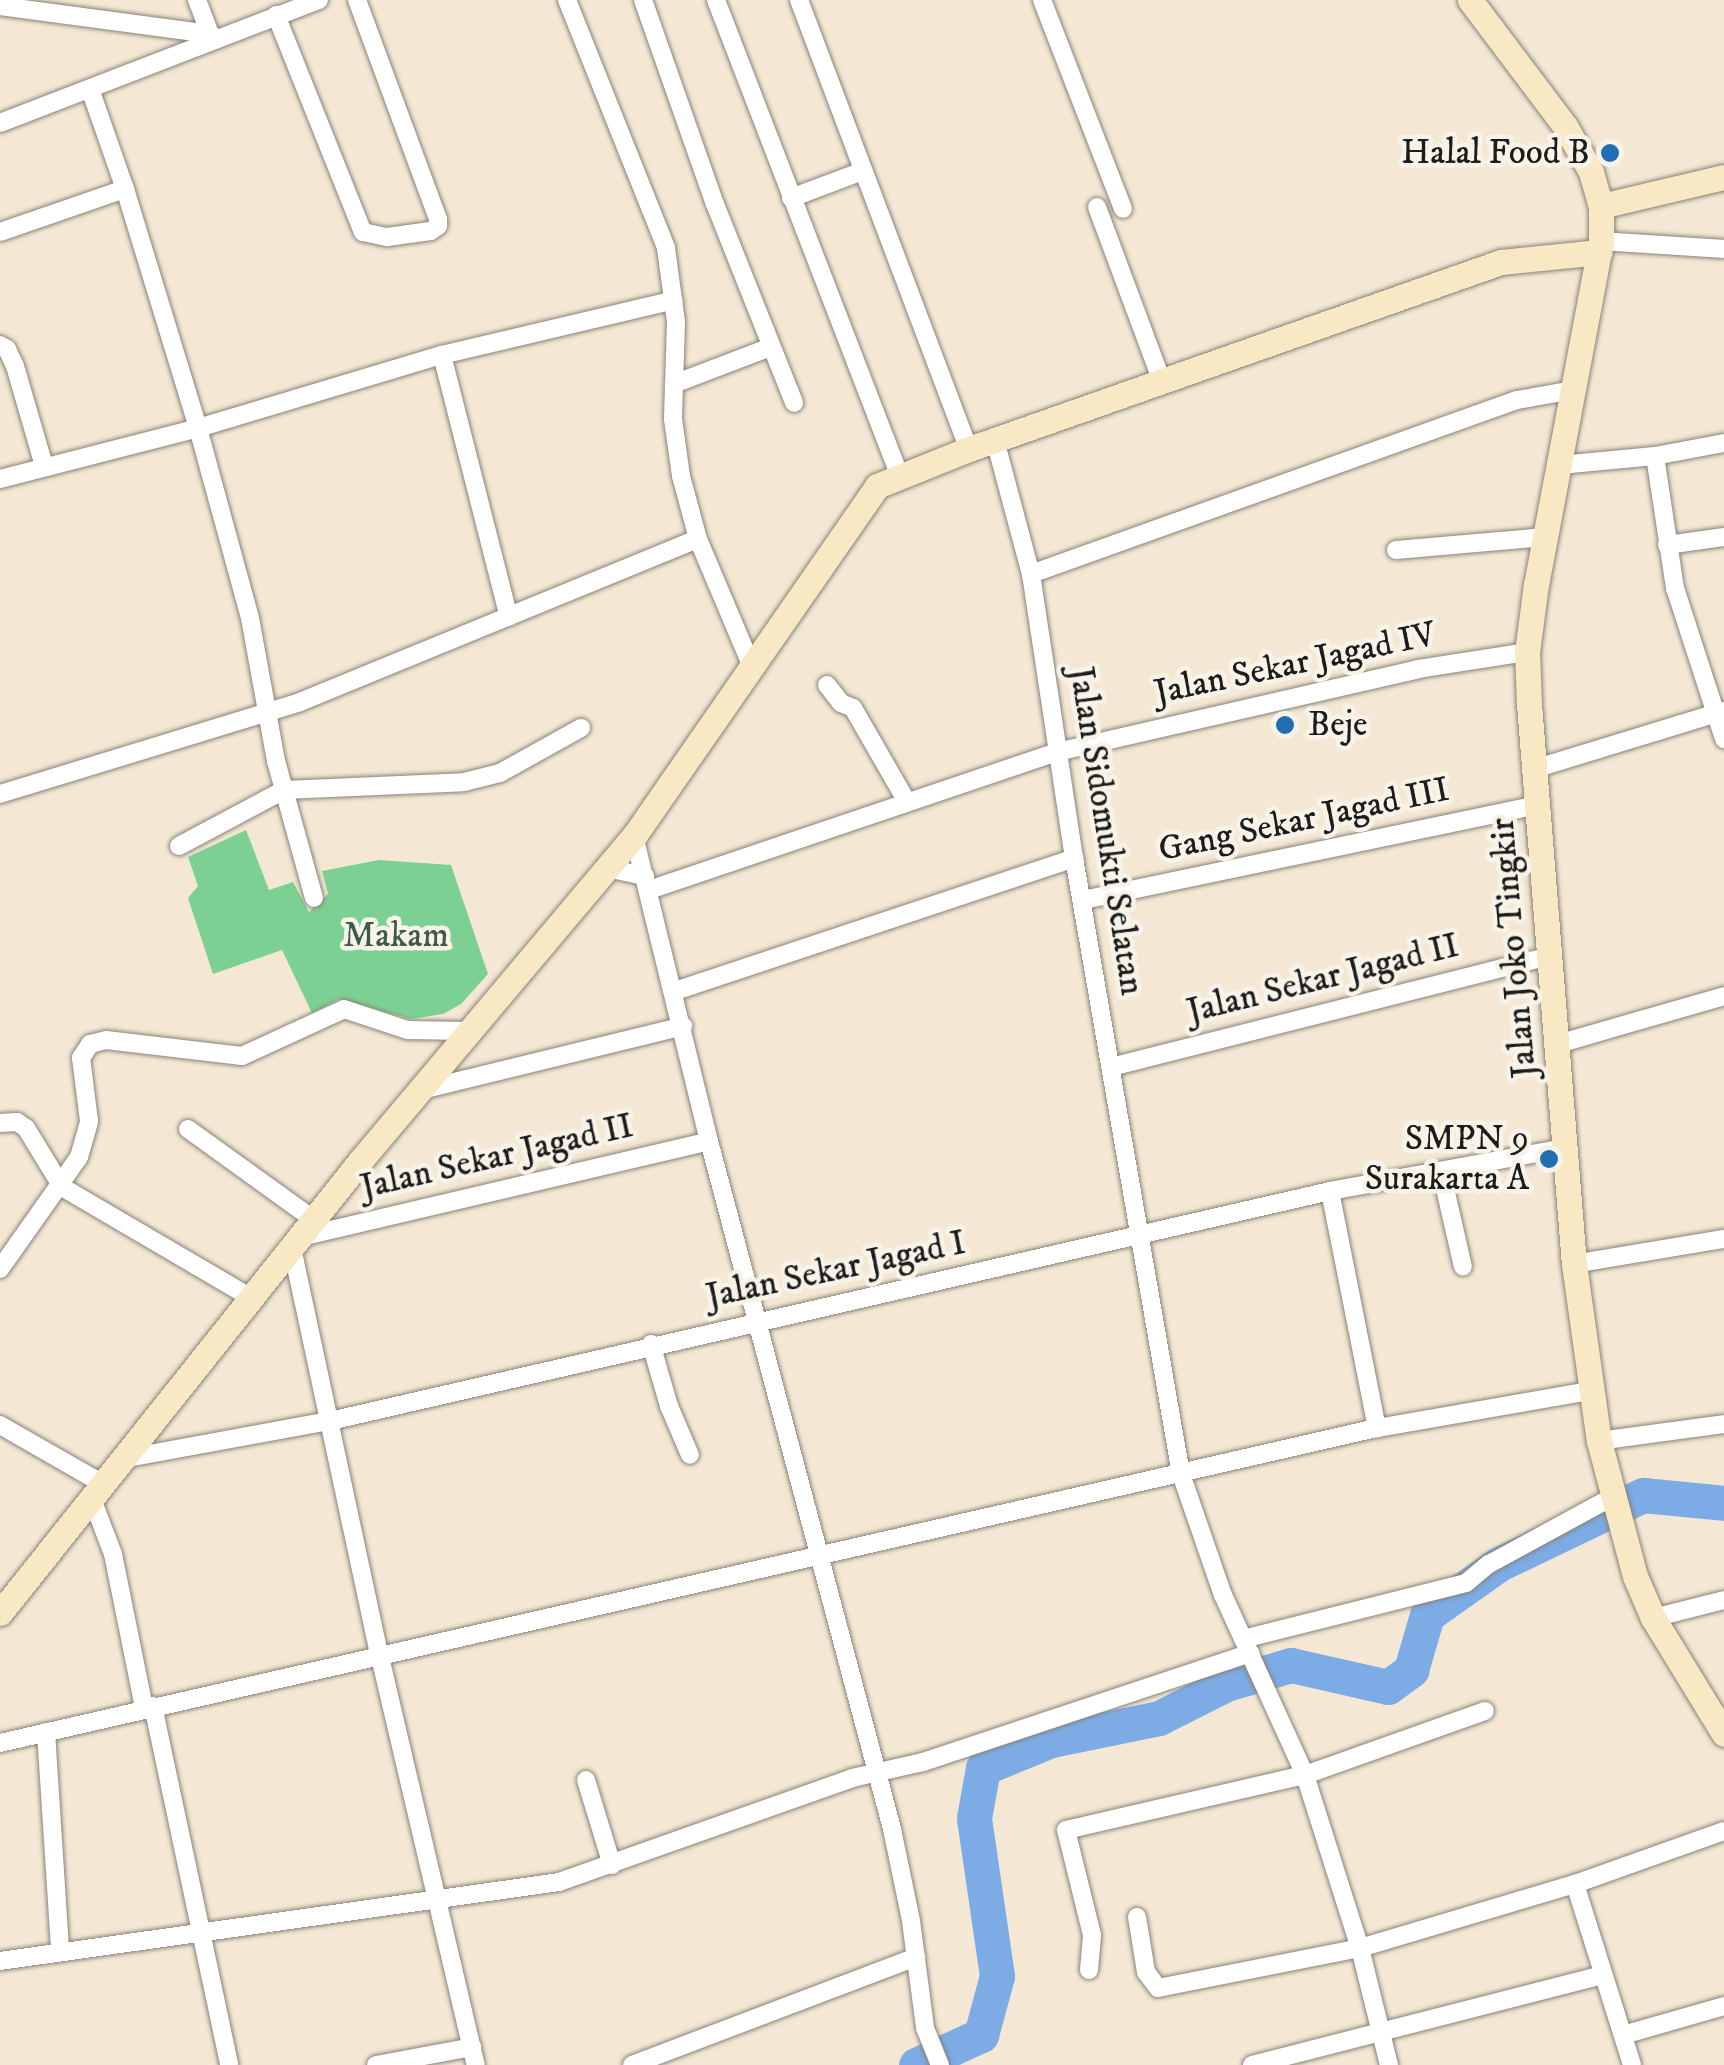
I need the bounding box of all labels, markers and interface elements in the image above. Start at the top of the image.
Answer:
place label: Halal Food B [1401,132,1590,174]
marker: Halal Food B [1599,142,1621,164]
street label: Jalan Sekar Jagad IV [1151,614,1439,714]
street label: Jalan Sidomukti Selatan [1059,664,1153,998]
place label: Beje [1308,704,1368,746]
marker: Beje [1272,712,1298,738]
street label: Gang Sekar Jagad III [1155,769,1453,871]
street label: Jalan Joko Tingkir [1482,816,1546,1080]
park label: Makam [343,915,449,957]
street label: Jalan Sekar Jagad II [1183,925,1463,1033]
street label: Jalan Sekar Jagad II [356,1105,638,1209]
place label: SMPN 9 Surakarta A [1365,1118,1529,1200]
marker: SMPN 9 Surakarta A [1538,1148,1560,1170]
street label: Jalan Sekar Jagad I [702,1222,970,1318]

